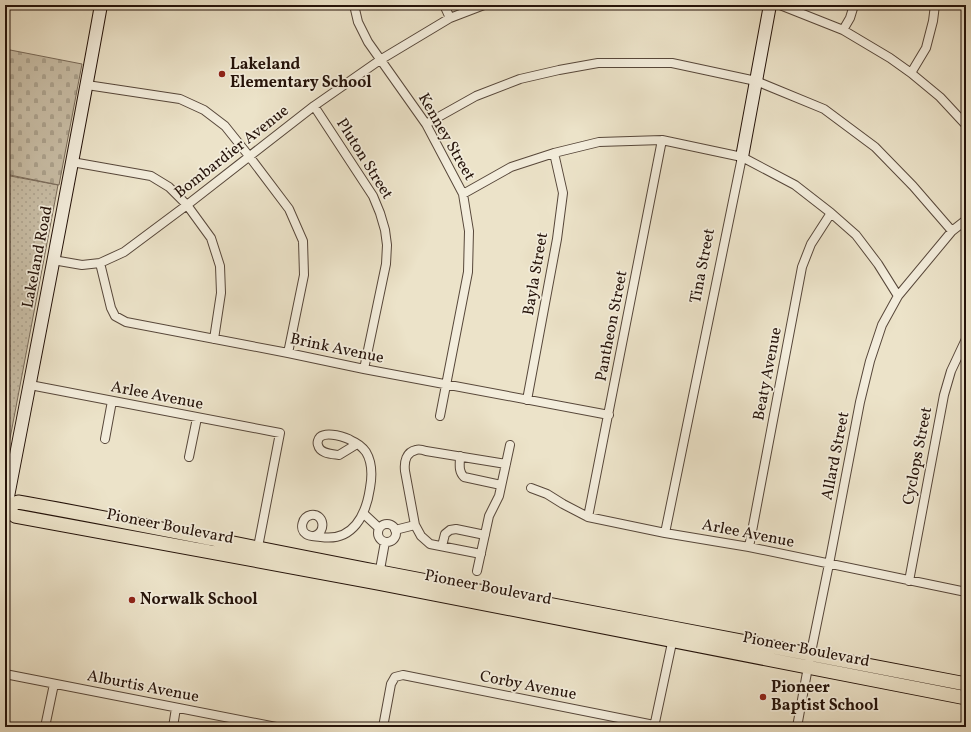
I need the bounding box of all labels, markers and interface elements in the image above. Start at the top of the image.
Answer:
place label: Lakeland Elementary School [230,54,372,94]
marker: Lakeland Elementary School [217,69,227,79]
street label: Kenney Street [412,89,480,185]
street label: Bombardier Avenue [170,100,294,204]
street label: Pluton Street [330,114,398,204]
street label: Lakeland Road [17,204,59,310]
street label: Tina Street [685,226,721,305]
street label: Bayla Street [518,230,554,317]
street label: Pantheon Street [590,268,634,383]
street label: Beaty Avenue [748,325,788,423]
street label: Brink Avenue [288,328,386,370]
street label: Arlee Avenue [109,376,205,416]
street label: Cyclops Street [898,405,938,507]
street label: Allard Street [817,410,855,502]
street label: Pioneer Boulevard [105,504,235,550]
street label: Arlee Avenue [700,514,796,554]
street label: Pioneer Boulevard [423,565,553,611]
place label: Norwalk School [140,589,258,611]
marker: Norwalk School [127,595,137,605]
street label: Pioneer Boulevard [741,627,871,673]
street label: Alburtis Avenue [85,665,201,709]
street label: Corby Avenue [478,666,578,706]
place label: Pioneer Baptist School [771,677,879,717]
marker: Pioneer Baptist School [758,692,768,702]

